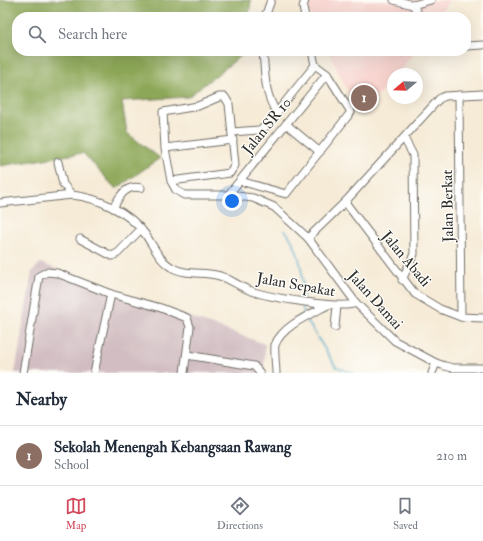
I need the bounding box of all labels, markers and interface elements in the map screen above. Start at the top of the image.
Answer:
search box [12,12,471,56]
icon: search [26,23,48,45]
text: Search here [58,25,127,44]
north arrow [387,68,423,104]
pin: 1 [351,83,377,113]
street label: Jalan SR 10 [238,94,297,160]
street label: Jalan Berkat [438,169,459,243]
your location [222,191,242,211]
street label: Jalan Abadi [376,226,435,292]
street label: Jalan Damai [342,266,406,334]
street label: Jalan Sepakat [254,269,337,302]
text: Nearby [16,389,67,410]
text: Sekolah Menengah Kebangsaan Rawang [54,438,291,457]
text: 1 [27,448,31,464]
text: 210 m [436,448,467,464]
text: School [54,457,89,473]
tab: Map [65,495,87,532]
tab: Directions [217,495,263,532]
tab: Saved [393,495,418,532]

